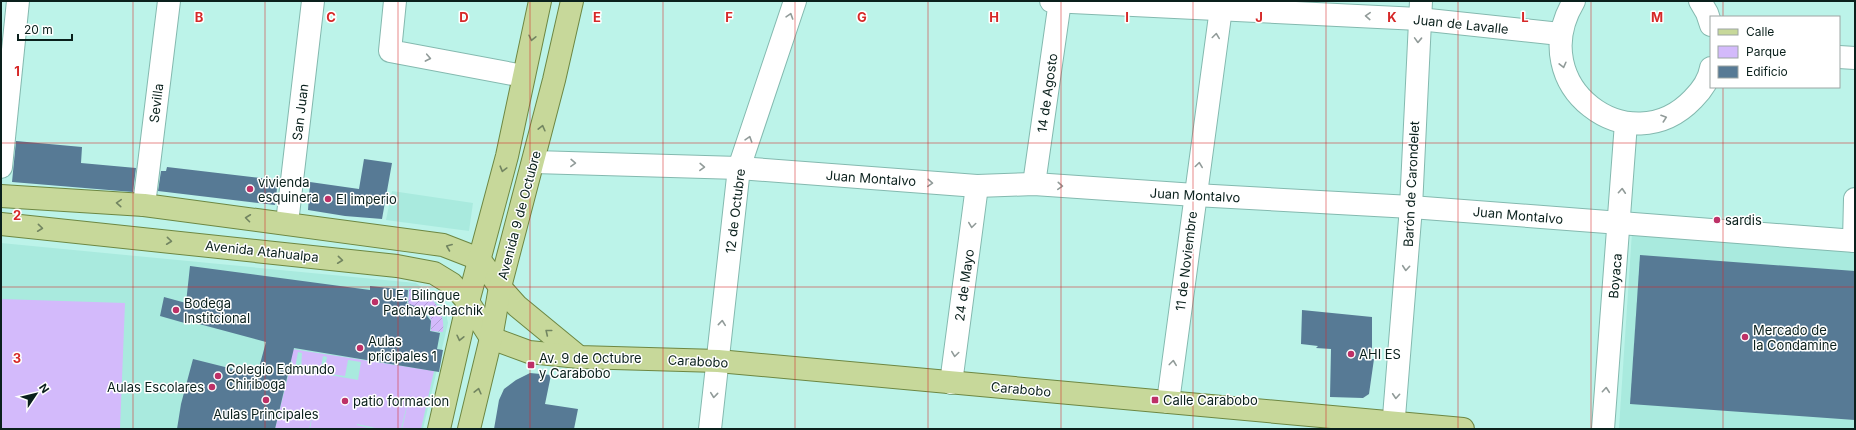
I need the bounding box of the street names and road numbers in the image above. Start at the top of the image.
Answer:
street label: Juan de Lavalle [1413,11,1509,37]
street label: 14 de Agosto [1034,52,1061,134]
street label: Sevilla [146,82,166,124]
street label: San Juan [289,83,311,141]
street label: Barón de Carondelet [1400,121,1422,247]
street label: Avenida 9 de Octubre [494,149,544,281]
street label: Juan Montalvo [825,167,917,189]
street label: 12 de Octubre [722,168,748,254]
street label: Juan Montalvo [1149,185,1241,205]
street label: Juan Montalvo [1472,203,1564,227]
street label: 11 de Noviembre [1172,210,1200,312]
street label: Avenida Atahualpa [204,237,320,265]
street label: 24 de Mayo [951,248,977,322]
street label: Boyaca [1605,253,1625,299]
street label: Carabobo [667,351,729,371]
street label: Carabobo [990,378,1052,400]

